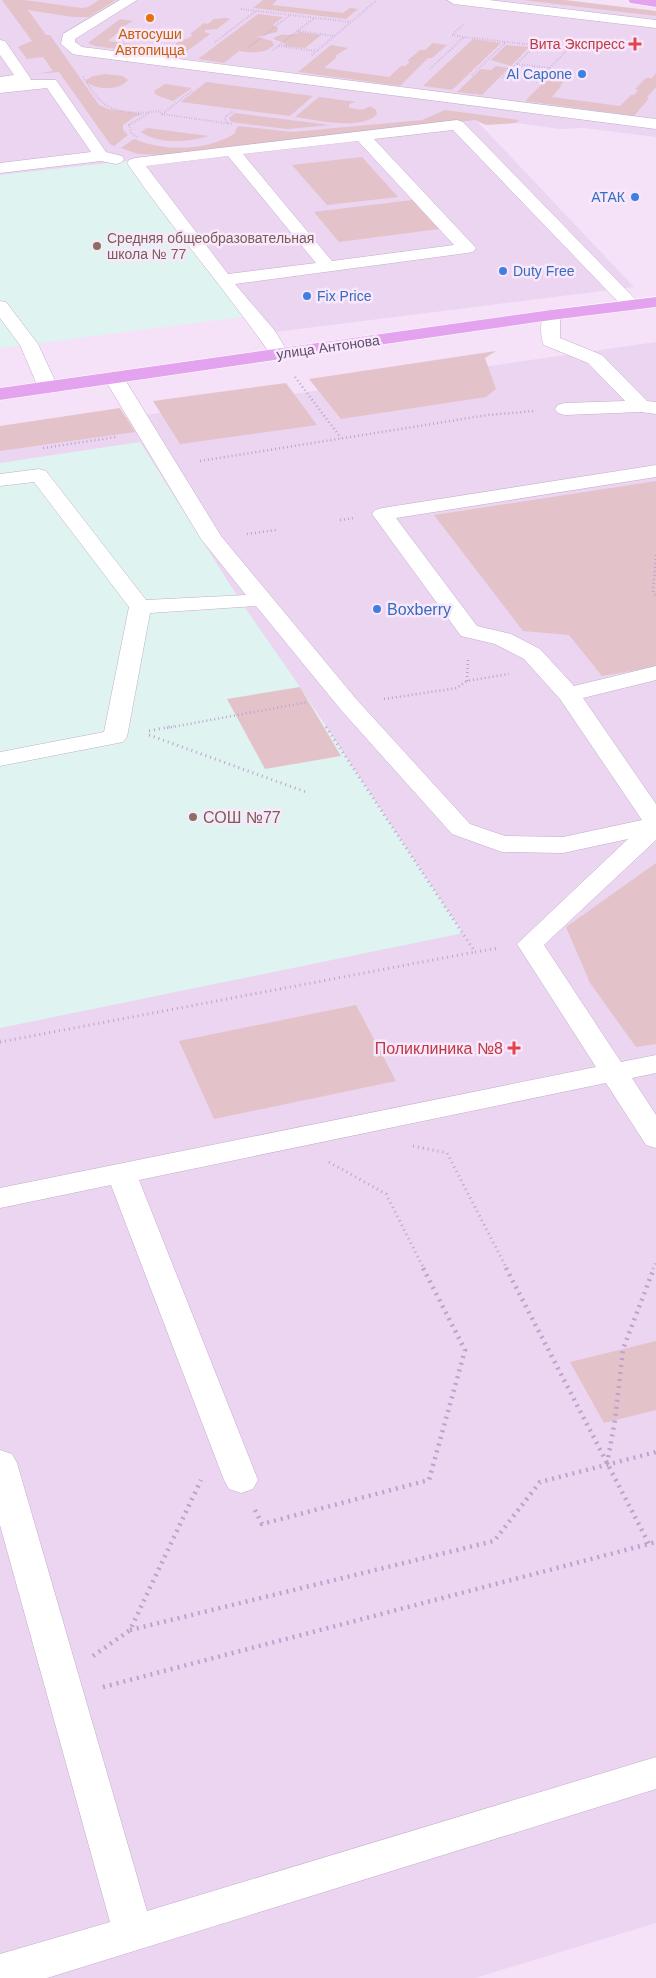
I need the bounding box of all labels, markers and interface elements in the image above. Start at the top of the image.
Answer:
marker: Автосуши Автопицца [144,12,156,24]
place label: Автосуши Автопицца [115,26,185,58]
place label: Вита Экспресс [529,36,625,52]
marker: Вита Экспресс [629,38,641,50]
place label: Al Capone [507,66,572,82]
marker: Al Capone [576,68,588,80]
place label: АТАК [591,189,626,205]
marker: АТАК [629,191,641,203]
place label: Средняя общеобразовательная школа № 77 [107,230,314,262]
marker: Средняя общеобразовательная школа № 77 [91,240,103,252]
place label: Duty Free [513,263,575,279]
marker: Duty Free [497,265,509,277]
place label: Fix Price [317,288,372,304]
marker: Fix Price [301,290,313,302]
street label: улица Антонова [275,332,381,362]
place label: Boxberry [387,601,451,618]
marker: Boxberry [371,603,383,615]
place label: СОШ №77 [203,809,281,826]
marker: СОШ №77 [187,811,199,823]
place label: Поликлиника №8 [375,1040,503,1057]
marker: Поликлиника №8 [507,1041,521,1055]

